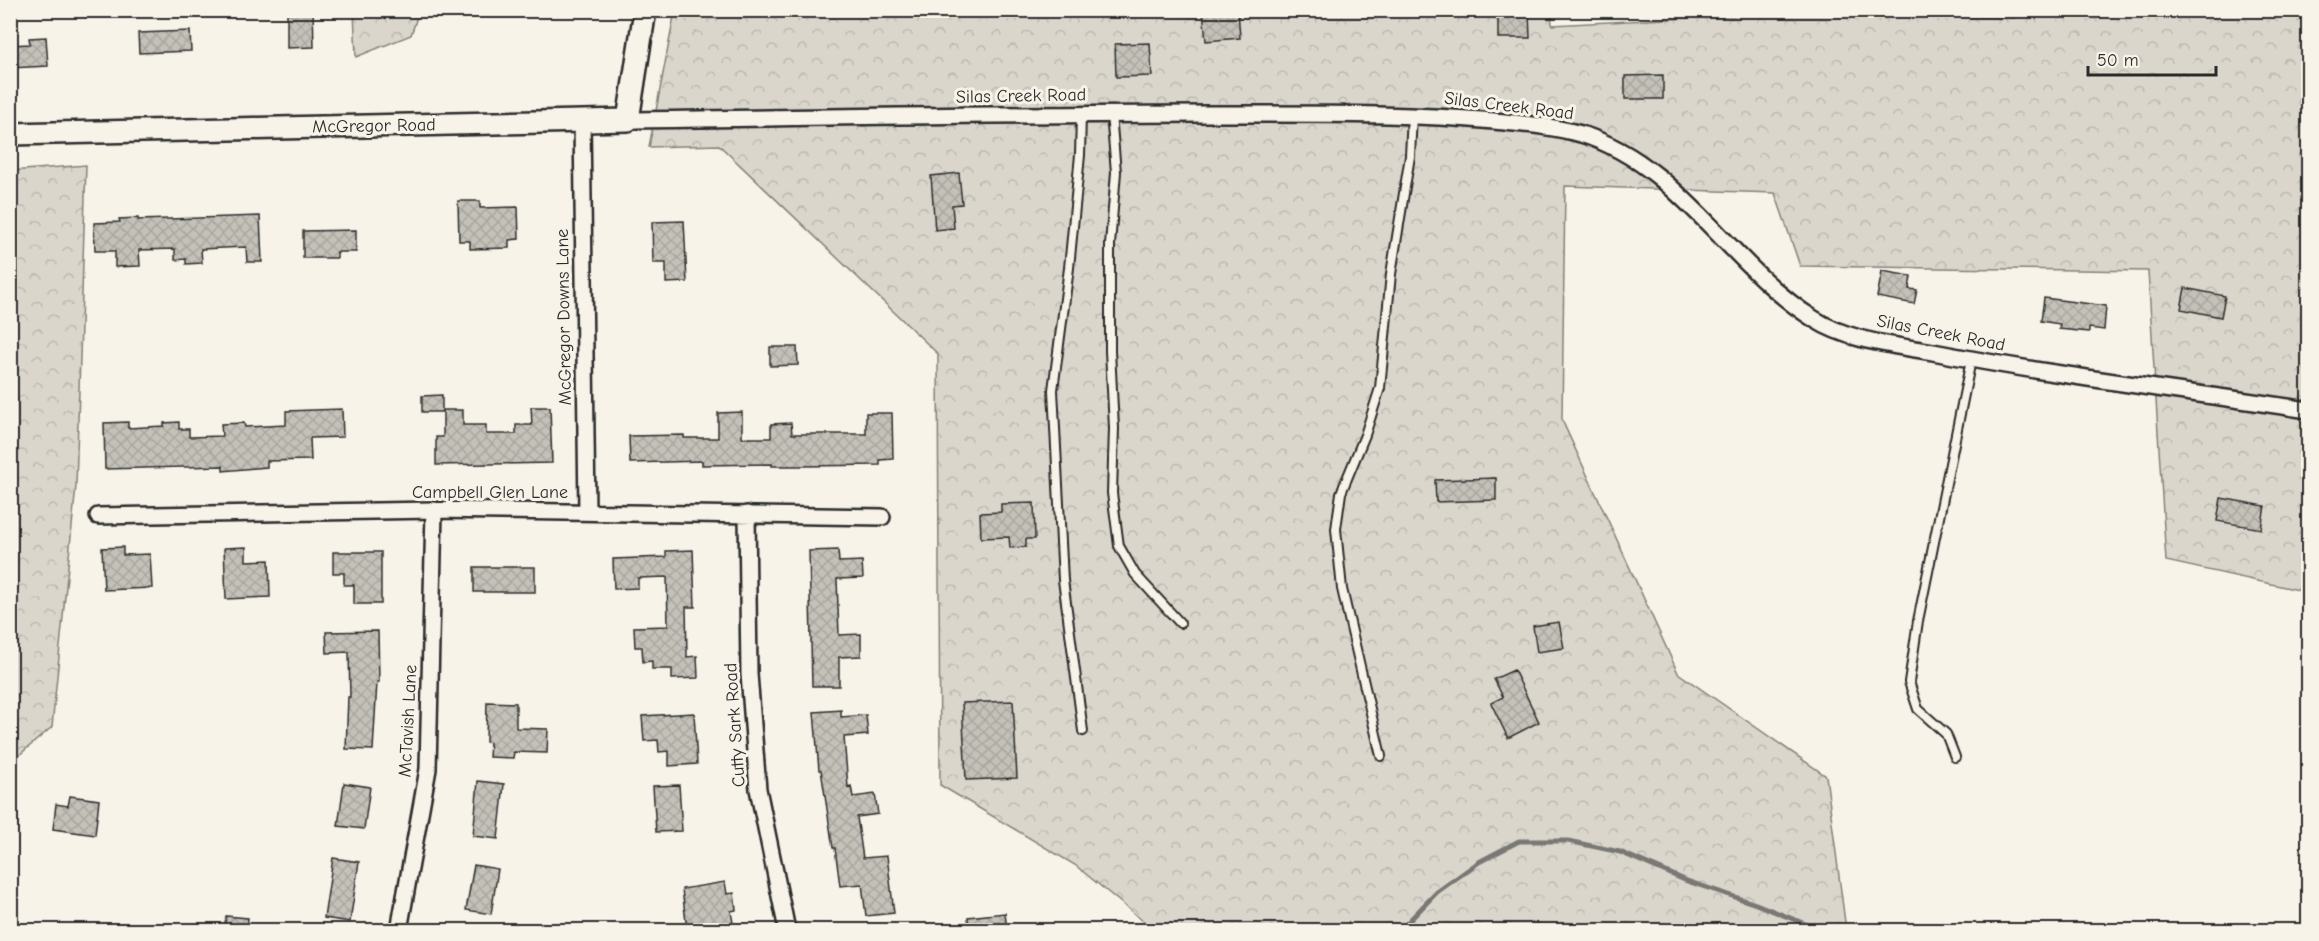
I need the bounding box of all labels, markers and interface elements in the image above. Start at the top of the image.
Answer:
scale bar [2088,39,2216,77]
text: 50 m [2097,50,2139,71]
street label: Silas Creek Road [956,84,1086,108]
street label: Silas Creek Road [1443,88,1575,124]
street label: McGregor Road [312,114,436,138]
street label: McGregor Downs Lane [552,229,576,405]
street label: Silas Creek Road [1875,310,2007,356]
street label: Campbell Glen Lane [412,482,568,503]
street label: Cutty Sark Road [720,662,750,788]
street label: McTavish Lane [395,664,421,778]

